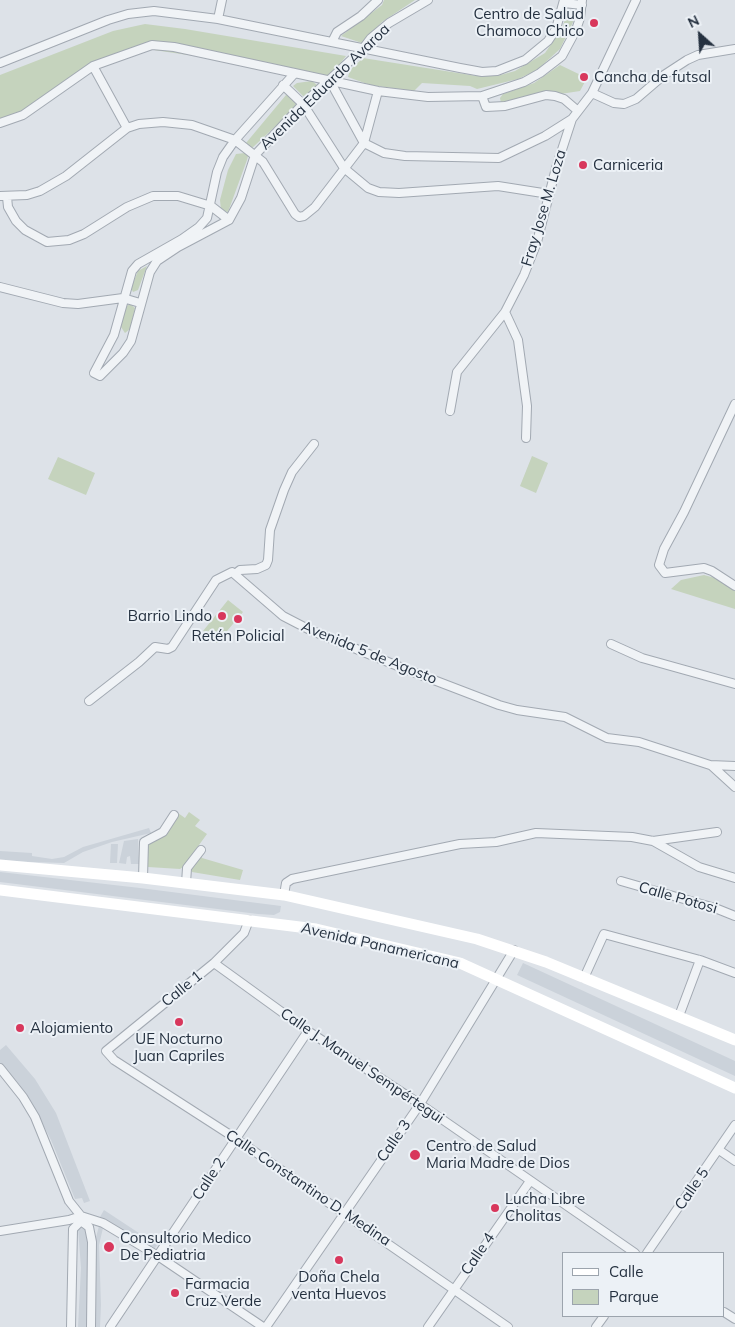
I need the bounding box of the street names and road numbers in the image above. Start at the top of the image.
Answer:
street label: Avenida Eduardo Avaroa [256,20,394,154]
street label: Fray Jose M. Loza [518,148,570,268]
street label: Avenida 5 de Agosto [299,618,439,688]
street label: Calle Potosi [637,878,719,918]
street label: Avenida Panamericana [299,919,461,973]
street label: Calle 1 [158,967,206,1011]
street label: Calle J. Manuel Sempértegui [277,1004,447,1128]
street label: Calle 3 [373,1116,415,1166]
street label: Calle Constantino D. Medina [222,1126,394,1250]
street label: Calle 2 [189,1154,229,1204]
street label: Calle 5 [671,1164,713,1214]
street label: Calle 4 [457,1229,499,1279]

